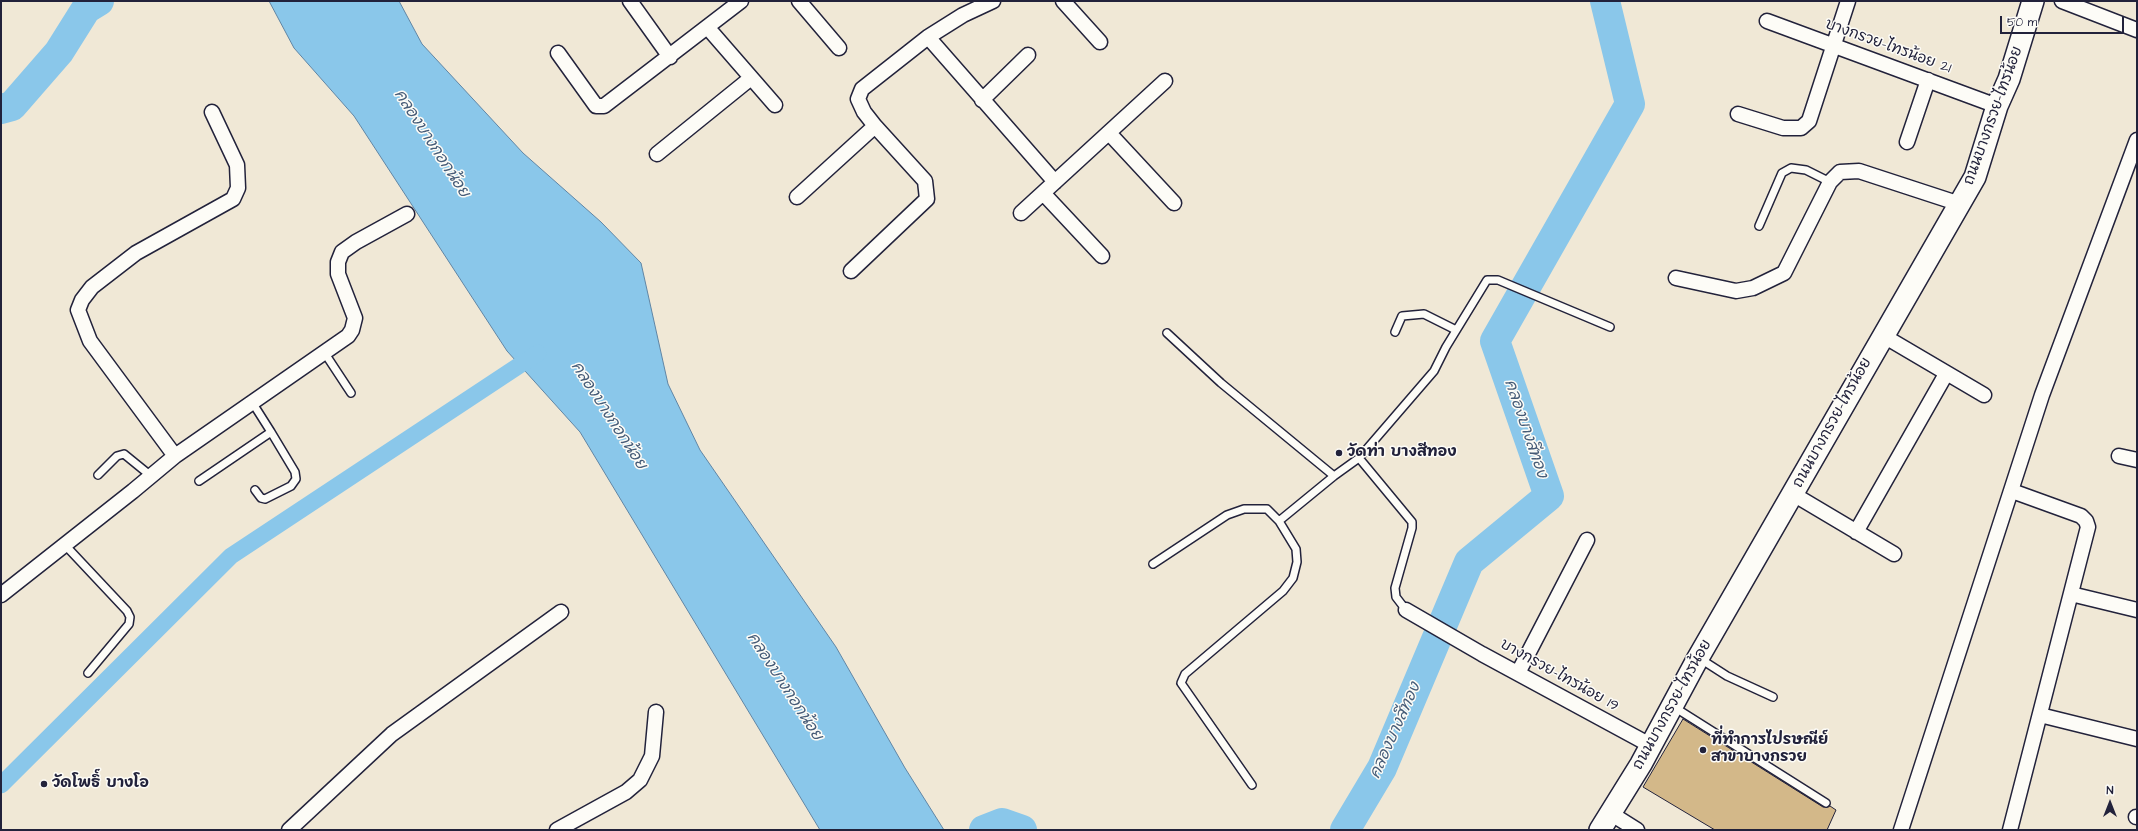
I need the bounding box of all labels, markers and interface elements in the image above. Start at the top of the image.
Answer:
scale bar [2002,8,2126,34]
text: 50 m [2007,14,2037,31]
street label: บางกรวย-ไทรน้อย 21 [1823,16,1953,78]
street label: ถนนบางกรวย-ไทรน้อย [1961,44,2027,188]
water label: คลองบางกอกน้อย [389,86,473,202]
street label: ถนนบางกรวย-ไทรน้อย [1790,355,1876,491]
water label: คลองบางกอกน้อย [566,358,650,474]
water label: คลองบางสีทอง [1499,377,1551,481]
place label: วัดท่า บางสีทอง [1347,444,1457,462]
marker: วัดท่า บางสีทอง [1334,448,1344,458]
water label: คลองบางกอกน้อย [742,629,826,745]
street label: บางกรวย-ไทรน้อย 19 [1497,636,1621,716]
street label: ถนนบางกรวย-ไทรน้อย [1630,637,1716,773]
water label: คลองบางสีทอง [1366,680,1426,782]
place label: ที่ทำการไปรษณีย์ สาขาบางกรวย [1711,732,1828,767]
marker: ที่ทำการไปรษณีย์ สาขาบางกรวย [1698,745,1708,755]
place label: วัดโพธิ์ บางโอ [52,775,149,793]
marker: วัดโพธิ์ บางโอ [39,779,49,789]
north arrow [2090,783,2130,823]
text: N [2107,783,2113,798]

